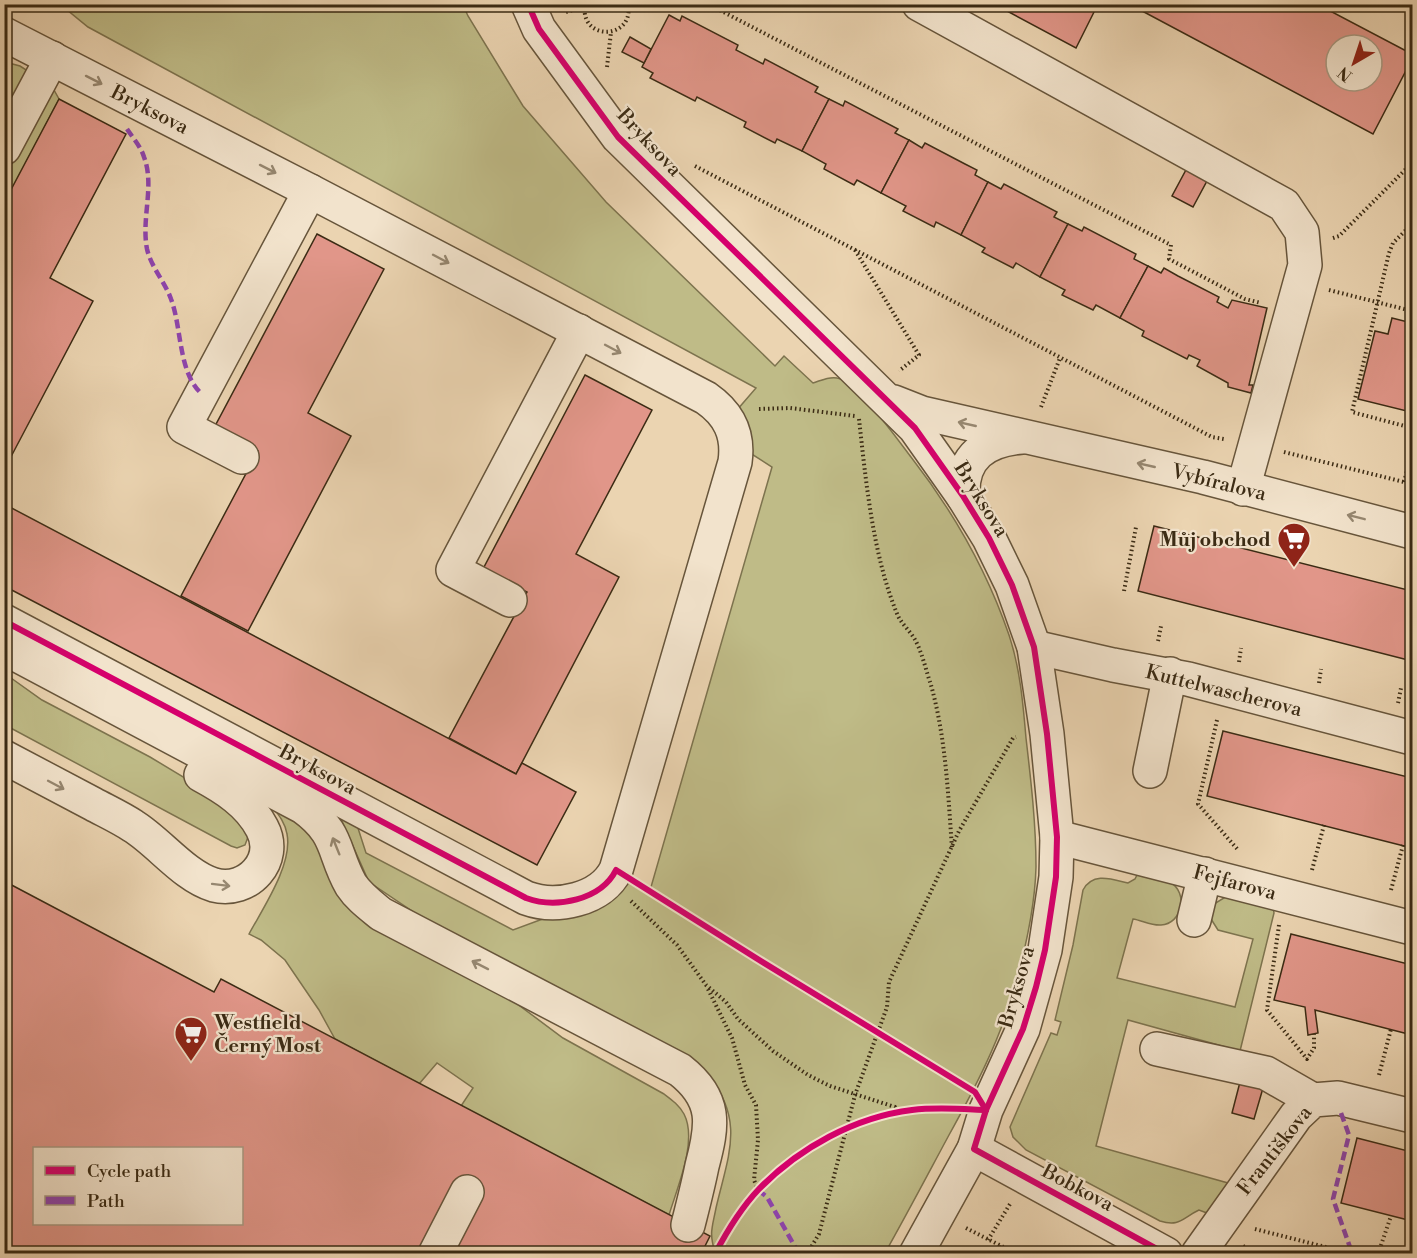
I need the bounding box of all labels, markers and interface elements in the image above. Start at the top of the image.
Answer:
north arrow [1324,33,1384,93]
text: N [1334,62,1356,86]
one-way arrow [85,74,102,86]
street label: Bryksova [105,80,193,141]
street label: Bryksova [610,103,687,183]
one-way arrow [258,164,276,175]
one-way arrow [431,254,449,265]
one-way arrow [604,344,622,355]
one-way arrow [958,417,977,429]
street label: Bryksova [947,457,1014,543]
one-way arrow [1137,458,1156,470]
street label: Vybíralova [1168,459,1269,507]
one-way arrow [1347,511,1366,523]
supermarket icon: Můj obchod [1276,521,1312,568]
place label: Můj obchod [1159,528,1271,553]
street label: Kuttelwascherova [1143,660,1305,723]
street label: Bryksova [273,739,361,801]
one-way arrow [47,779,64,791]
one-way arrow [330,837,341,855]
street label: Fejfarova [1190,860,1280,907]
one-way arrow [211,880,230,891]
street label: Bryksova [994,943,1041,1032]
one-way arrow [471,959,489,970]
place label: Westfield Černý Most [213,1011,322,1059]
supermarket icon: Westfield Černý Most [173,1015,209,1062]
street label: Františkova [1232,1100,1319,1201]
legend [33,1147,243,1225]
street label: Bobkova [1036,1159,1118,1218]
text: Cycle path [87,1160,171,1183]
text: Path [87,1190,125,1213]

